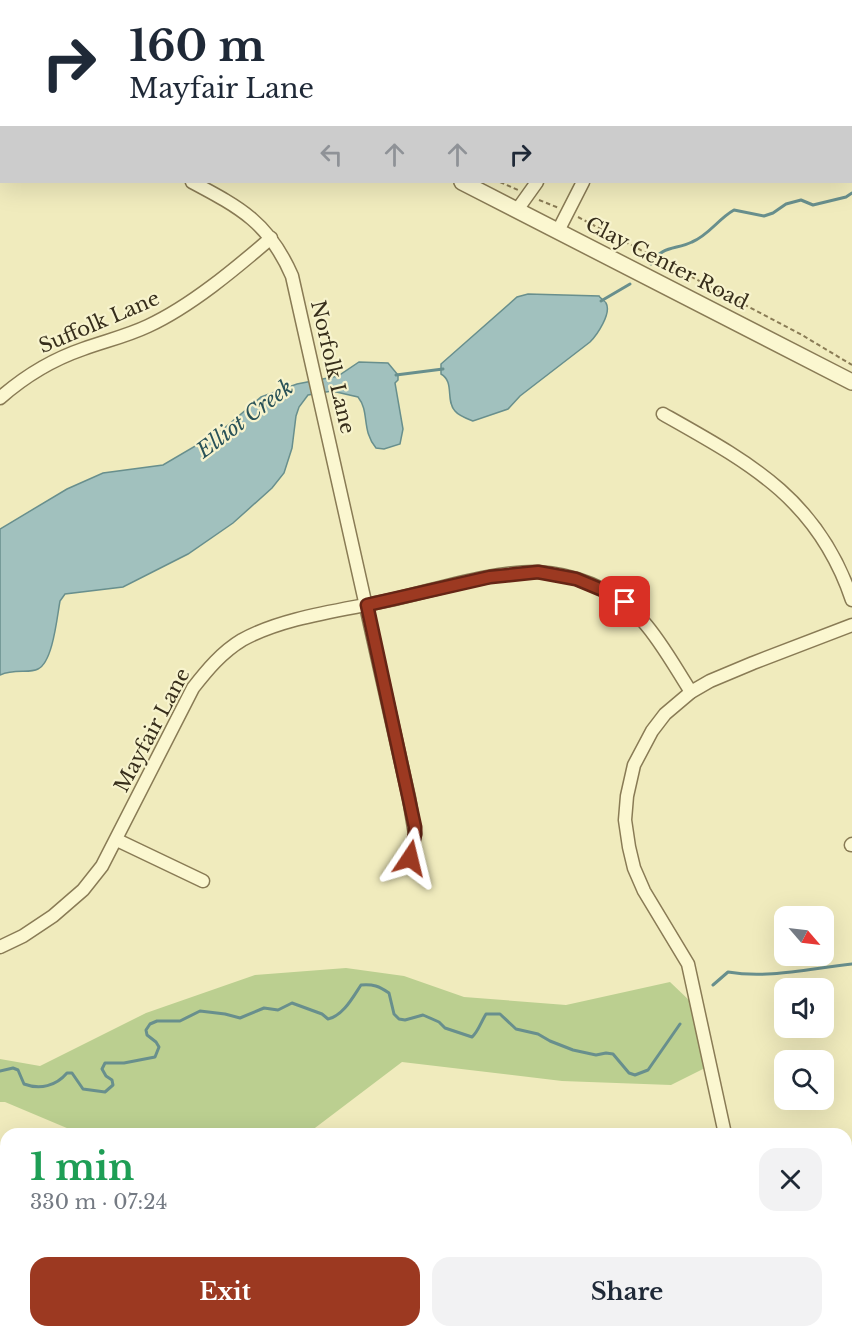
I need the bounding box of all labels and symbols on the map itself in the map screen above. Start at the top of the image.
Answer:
street label: Clay Center Road [582,212,752,314]
street label: Suffolk Lane [35,286,163,358]
street label: Norfolk Lane [306,298,360,436]
water label: Elliot Creek [191,374,298,464]
pin [599,576,650,627]
street label: Mayfair Lane [109,664,195,796]
position arrow [378,826,442,890]
north arrow [774,906,834,966]

